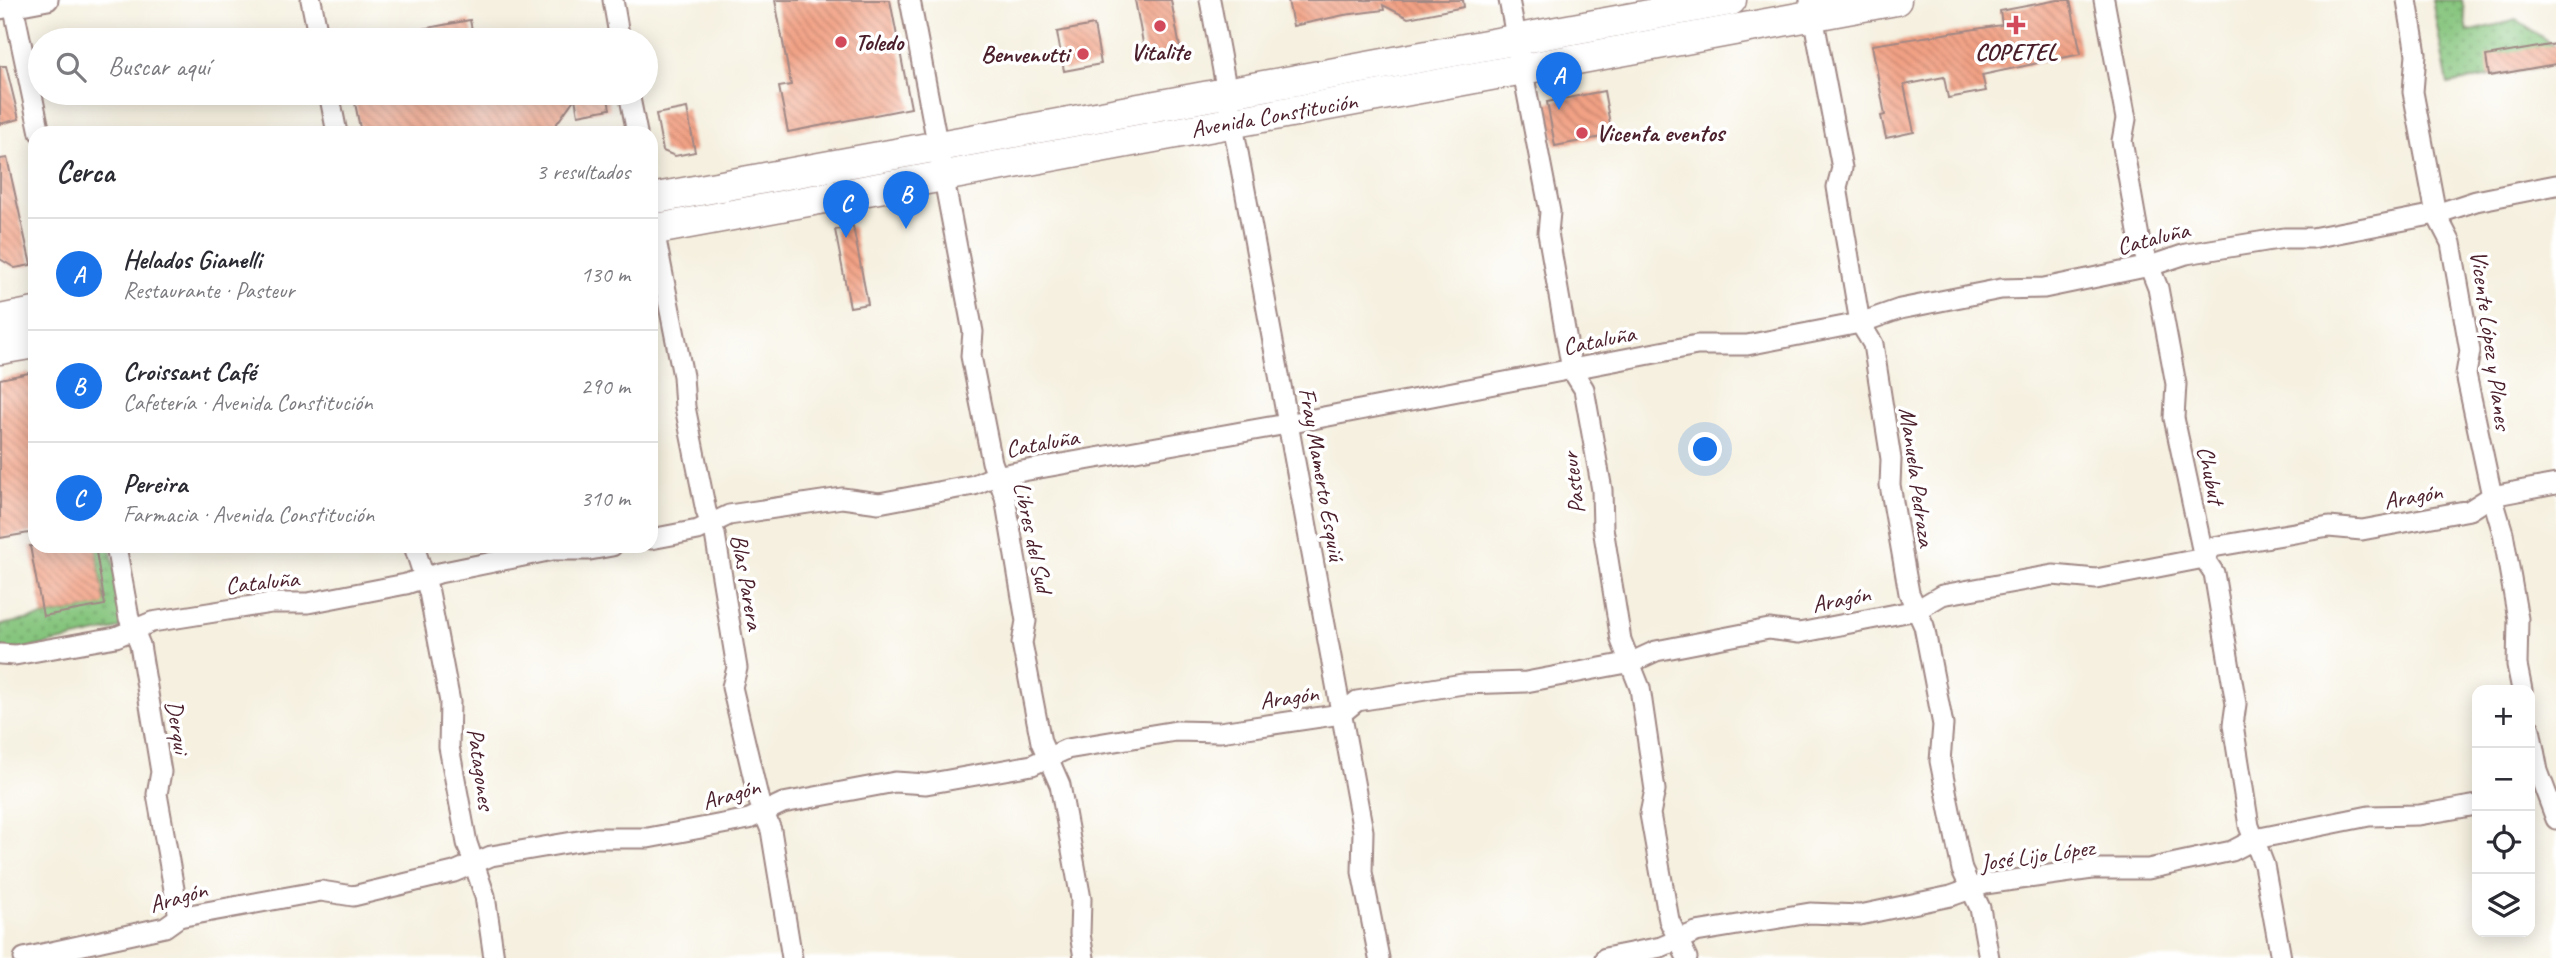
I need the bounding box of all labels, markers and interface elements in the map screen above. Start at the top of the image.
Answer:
marker: COPETEL [2006,15,2026,35]
marker: Vitalite [1152,18,1168,34]
place label: Toledo [855,27,905,57]
search box [28,28,658,105]
marker: Toledo [833,34,849,50]
place label: Vitalite [1130,37,1192,67]
place label: COPETEL [1975,37,2059,67]
place label: Benvenutti [981,39,1072,69]
marker: Benvenutti [1075,46,1091,62]
icon: search [52,48,90,86]
text: Buscar aquí [108,50,210,83]
pin: A [1536,52,1582,110]
street label: Avenida Constitución [1189,85,1361,144]
place label: Vicenta eventos [1596,118,1727,148]
marker: Vicenta eventos [1574,125,1590,141]
text: Cerca [56,153,114,191]
text: 3 resultados [536,157,630,186]
pin: B [883,171,929,229]
pin: C [823,180,869,238]
street label: Cataluña [2114,214,2194,261]
text: Helados Gianelli [123,243,261,276]
street label: Vicente López y Planes [2464,249,2519,433]
text: A [73,260,85,289]
text: 130 m [581,260,630,289]
text: Restaurante · Pasteur [123,276,295,305]
street label: Cataluña [1560,318,1639,362]
text: Croissant Café [123,355,255,388]
text: B [73,372,85,401]
text: 290 m [581,372,630,401]
street label: Fray Mamerto Esquiú [1292,385,1352,565]
text: Cafetería · Avenida Constitución [123,388,372,417]
street label: Manuela Pedraza [1892,405,1942,550]
street label: Cataluña [1003,422,1082,464]
your location [1688,432,1722,466]
street label: Chubut [2190,443,2232,510]
street label: Pasteur [1554,448,1592,516]
text: Pereira [123,467,187,500]
street label: Aragón [2382,476,2446,516]
street label: Libres del Sud [1007,479,1060,599]
text: C [74,484,84,513]
text: 310 m [581,484,630,513]
text: Farmacia · Avenida Constitución [123,500,374,529]
street label: Blas Parera [724,532,770,633]
street label: Cataluña [224,563,302,601]
street label: Aragón [1809,578,1874,619]
street label: Aragón [1258,678,1321,716]
map controls [2472,685,2535,937]
button: + [2472,685,2535,748]
street label: Derqui [159,698,198,759]
street label: Patagones [460,726,502,814]
button: − [2472,748,2535,811]
street label: Aragón [699,771,764,816]
button: locate [2472,811,2535,874]
street label: José Lijo López [1977,832,2098,878]
street label: Aragón [146,874,211,919]
button: layers [2472,874,2535,937]

